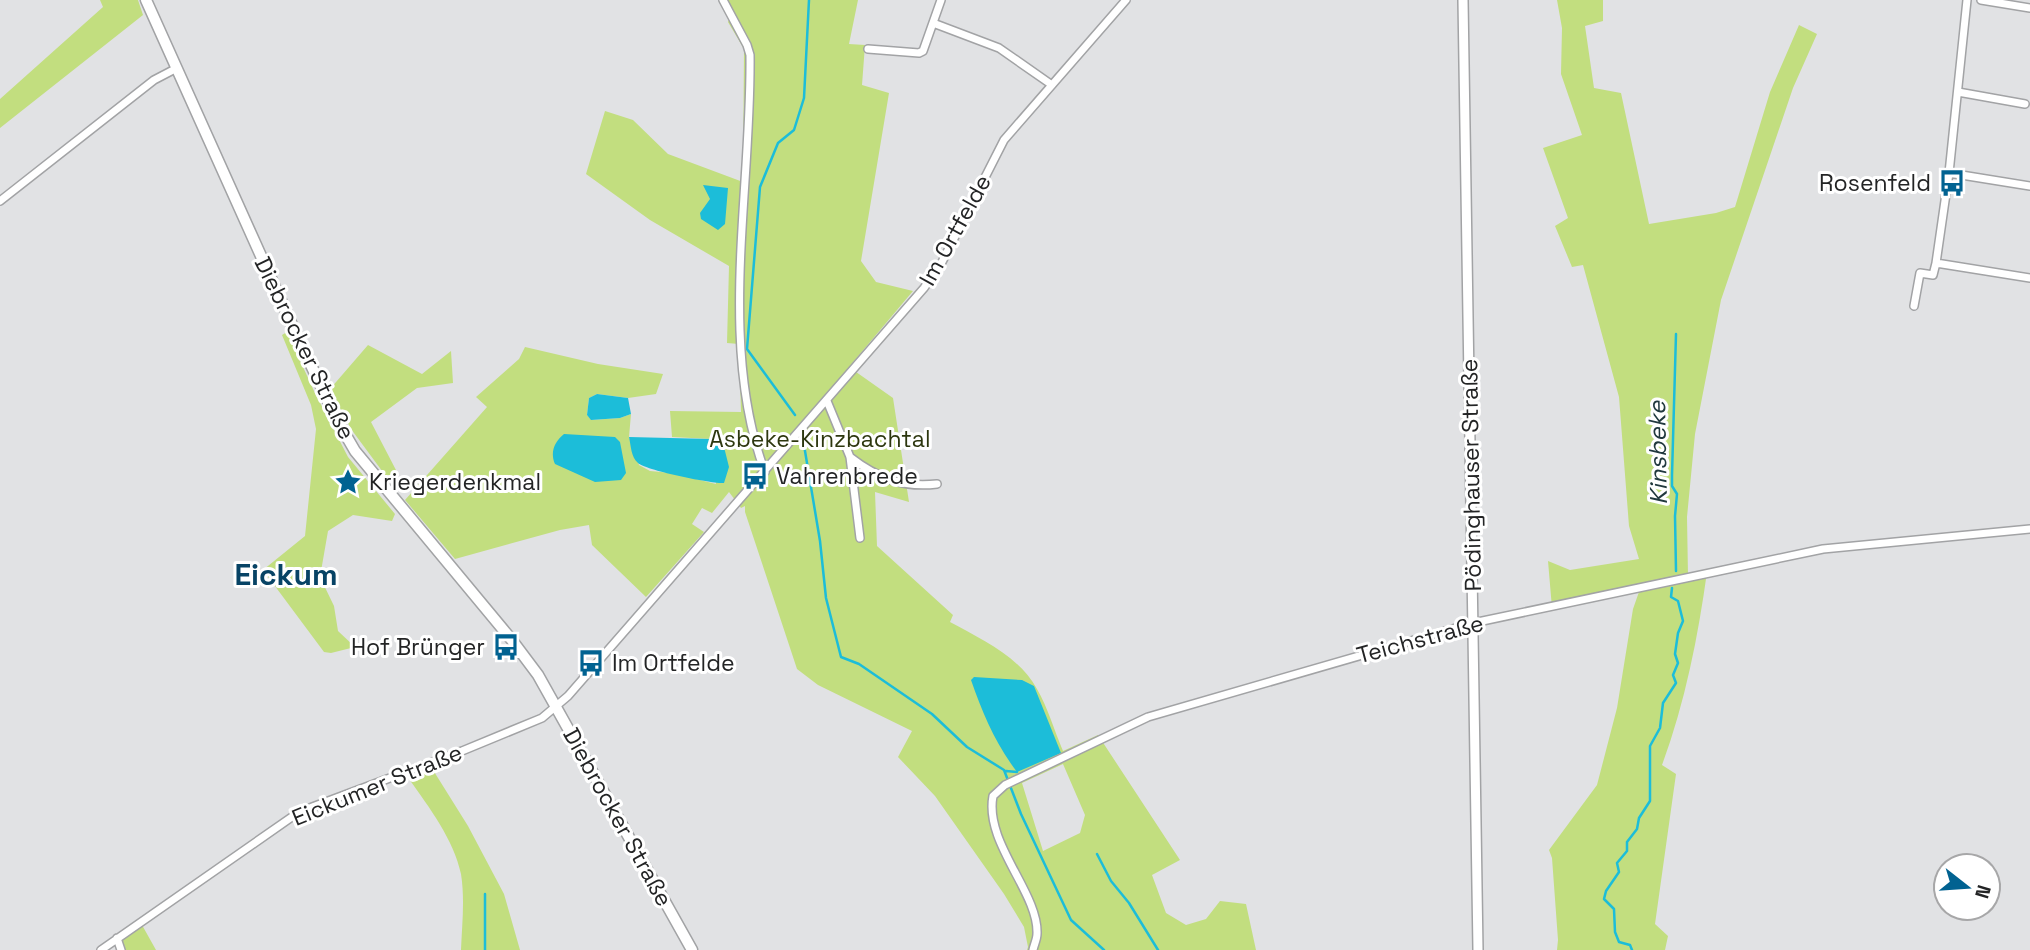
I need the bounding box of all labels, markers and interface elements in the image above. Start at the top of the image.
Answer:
place label: Rosenfeld [1819,168,1931,198]
bus stop icon: Rosenfeld [1937,168,1967,198]
street label: Im Ortfelde [912,169,998,291]
street label: Diebrocker Straße [248,252,362,444]
street label: Pödinghauser Straße [1454,358,1488,592]
water label: Kinsbeke [1641,400,1674,505]
park label: Asbeke-Kinzbachtal [709,424,931,454]
bus stop icon: Vahrenbrede [740,461,770,491]
place label: Vahrenbrede [776,461,918,491]
place icon: Kriegerdenkmal [333,467,363,497]
place label: Kriegerdenkmal [369,467,541,497]
district label: Eickum [234,555,338,594]
street label: Teichstraße [1353,608,1487,670]
place label: Hof Brünger [351,632,485,662]
bus stop icon: Hof Brünger [491,632,521,662]
bus stop icon: Im Ortfelde [576,648,606,678]
place label: Im Ortfelde [612,648,735,678]
street label: Diebrocker Straße [556,722,680,912]
street label: Eickumer Straße [287,737,467,833]
north arrow [1932,852,2002,922]
text: N [1969,882,1997,902]

